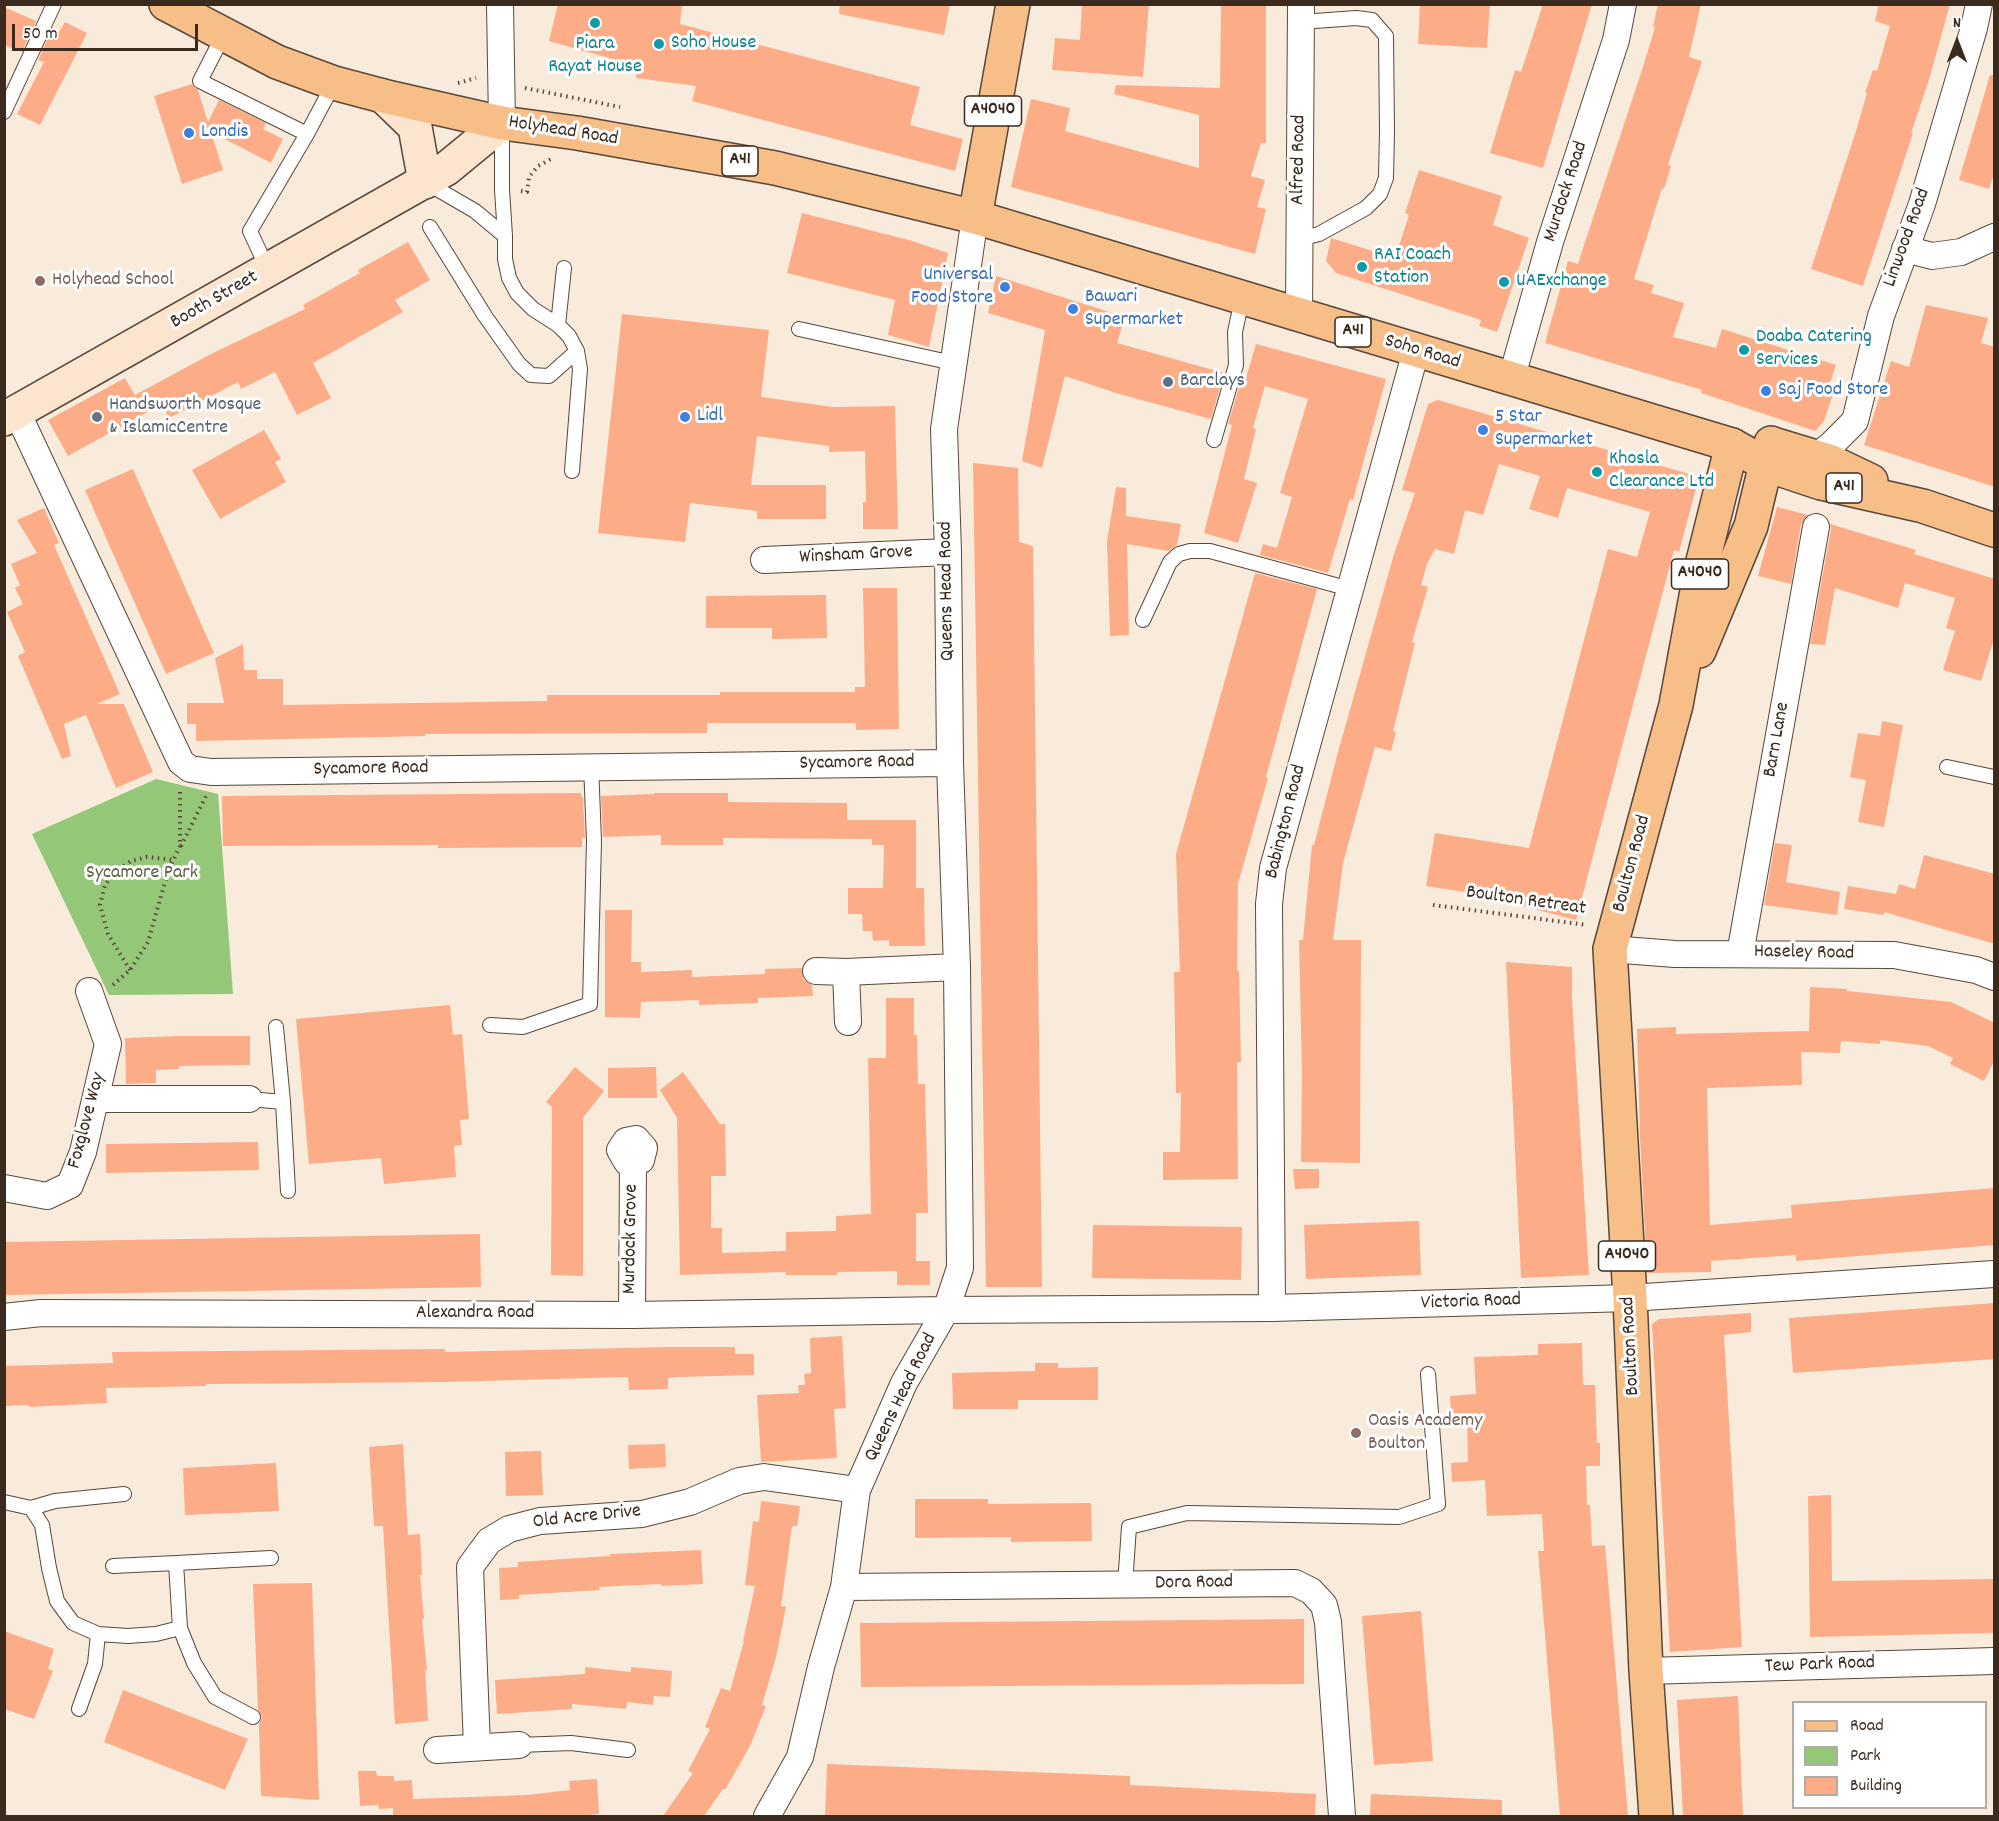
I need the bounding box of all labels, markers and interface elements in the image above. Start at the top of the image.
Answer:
scale bar [15,12,201,50]
north arrow [1927,12,1987,72]
text: N [1953,12,1961,35]
marker: Piara Rayat House [588,16,602,30]
text: 50 m [23,22,58,47]
place label: Soho House [671,32,756,56]
place label: Piara Rayat House [548,33,642,80]
marker: Soho House [652,37,666,51]
road number: A4040 [964,96,1022,126]
street label: Holyhead Road [506,111,620,153]
street label: Alfred Road [1287,115,1313,205]
place label: Londis [201,121,249,145]
marker: Londis [182,126,196,140]
street label: Murdock Road [1539,139,1595,245]
road number: A41 [722,146,758,176]
street label: Linwood Road [1879,185,1937,291]
place label: RAI Coach Station [1374,244,1451,291]
marker: RAI Coach Station [1355,260,1369,274]
place label: Universal Food Store [911,264,993,311]
street label: Booth Street [167,266,263,336]
place label: Holyhead School [52,269,174,293]
place label: UAExchange [1516,270,1606,294]
marker: Holyhead School [33,274,47,288]
marker: UAExchange [1497,275,1511,289]
marker: Universal Food Store [998,280,1012,294]
place label: Bawari Supermarket [1085,286,1183,333]
marker: Bawari Supermarket [1066,302,1080,316]
road number: A41 [1335,317,1371,347]
place label: Doaba Catering Services [1756,326,1872,373]
street label: Soho Road [1381,330,1463,376]
marker: Doaba Catering Services [1737,343,1751,357]
place label: Barclays [1180,370,1245,394]
marker: Barclays [1161,375,1175,389]
place label: Saj Food Store [1778,379,1888,403]
marker: Saj Food Store [1759,384,1773,398]
place label: Handsworth Mosque & IslamicCentre [109,394,261,441]
place label: Lidl [697,405,723,429]
place label: 5 Star Supermarket [1495,406,1593,453]
marker: Handsworth Mosque & IslamicCentre [90,410,104,424]
marker: Lidl [678,410,692,424]
marker: 5 Star Supermarket [1476,423,1490,437]
place label: Khosla Clearance Ltd [1609,448,1714,495]
marker: Khosla Clearance Ltd [1590,465,1604,479]
road number: A41 [1826,473,1862,503]
street label: Queens Head Road [935,521,961,661]
street label: Winsham Grove [799,541,913,571]
road number: A4040 [1672,559,1728,589]
street label: Barn Lane [1760,701,1796,779]
street label: Sycamore Road [799,751,915,777]
street label: Sycamore Road [313,757,429,783]
street label: Babington Road [1261,762,1313,882]
street label: Boulton Road [1609,813,1657,915]
park label: Sycamore Park [86,862,198,886]
street label: Boulton Retreat [1465,882,1587,922]
street label: Haseley Road [1754,941,1854,967]
street label: Foxglove Way [64,1070,112,1172]
street label: Murdock Grove [619,1184,645,1294]
road number: A4040 [1598,1241,1656,1271]
street label: Victoria Road [1421,1289,1521,1317]
street label: Boulton Road [1617,1296,1647,1396]
street label: Alexandra Road [416,1302,534,1326]
street label: Queens Head Road [861,1330,943,1466]
place label: Oasis Academy Boulton [1368,1410,1482,1457]
marker: Oasis Academy Boulton [1349,1426,1363,1440]
street label: Old Acre Drive [532,1500,642,1536]
street label: Dora Road [1155,1571,1233,1597]
street label: Tew Park Road [1764,1652,1876,1680]
legend [1792,1701,1987,1809]
text: Road [1850,1714,1884,1739]
text: Park [1850,1744,1881,1769]
text: Building [1850,1774,1902,1799]

